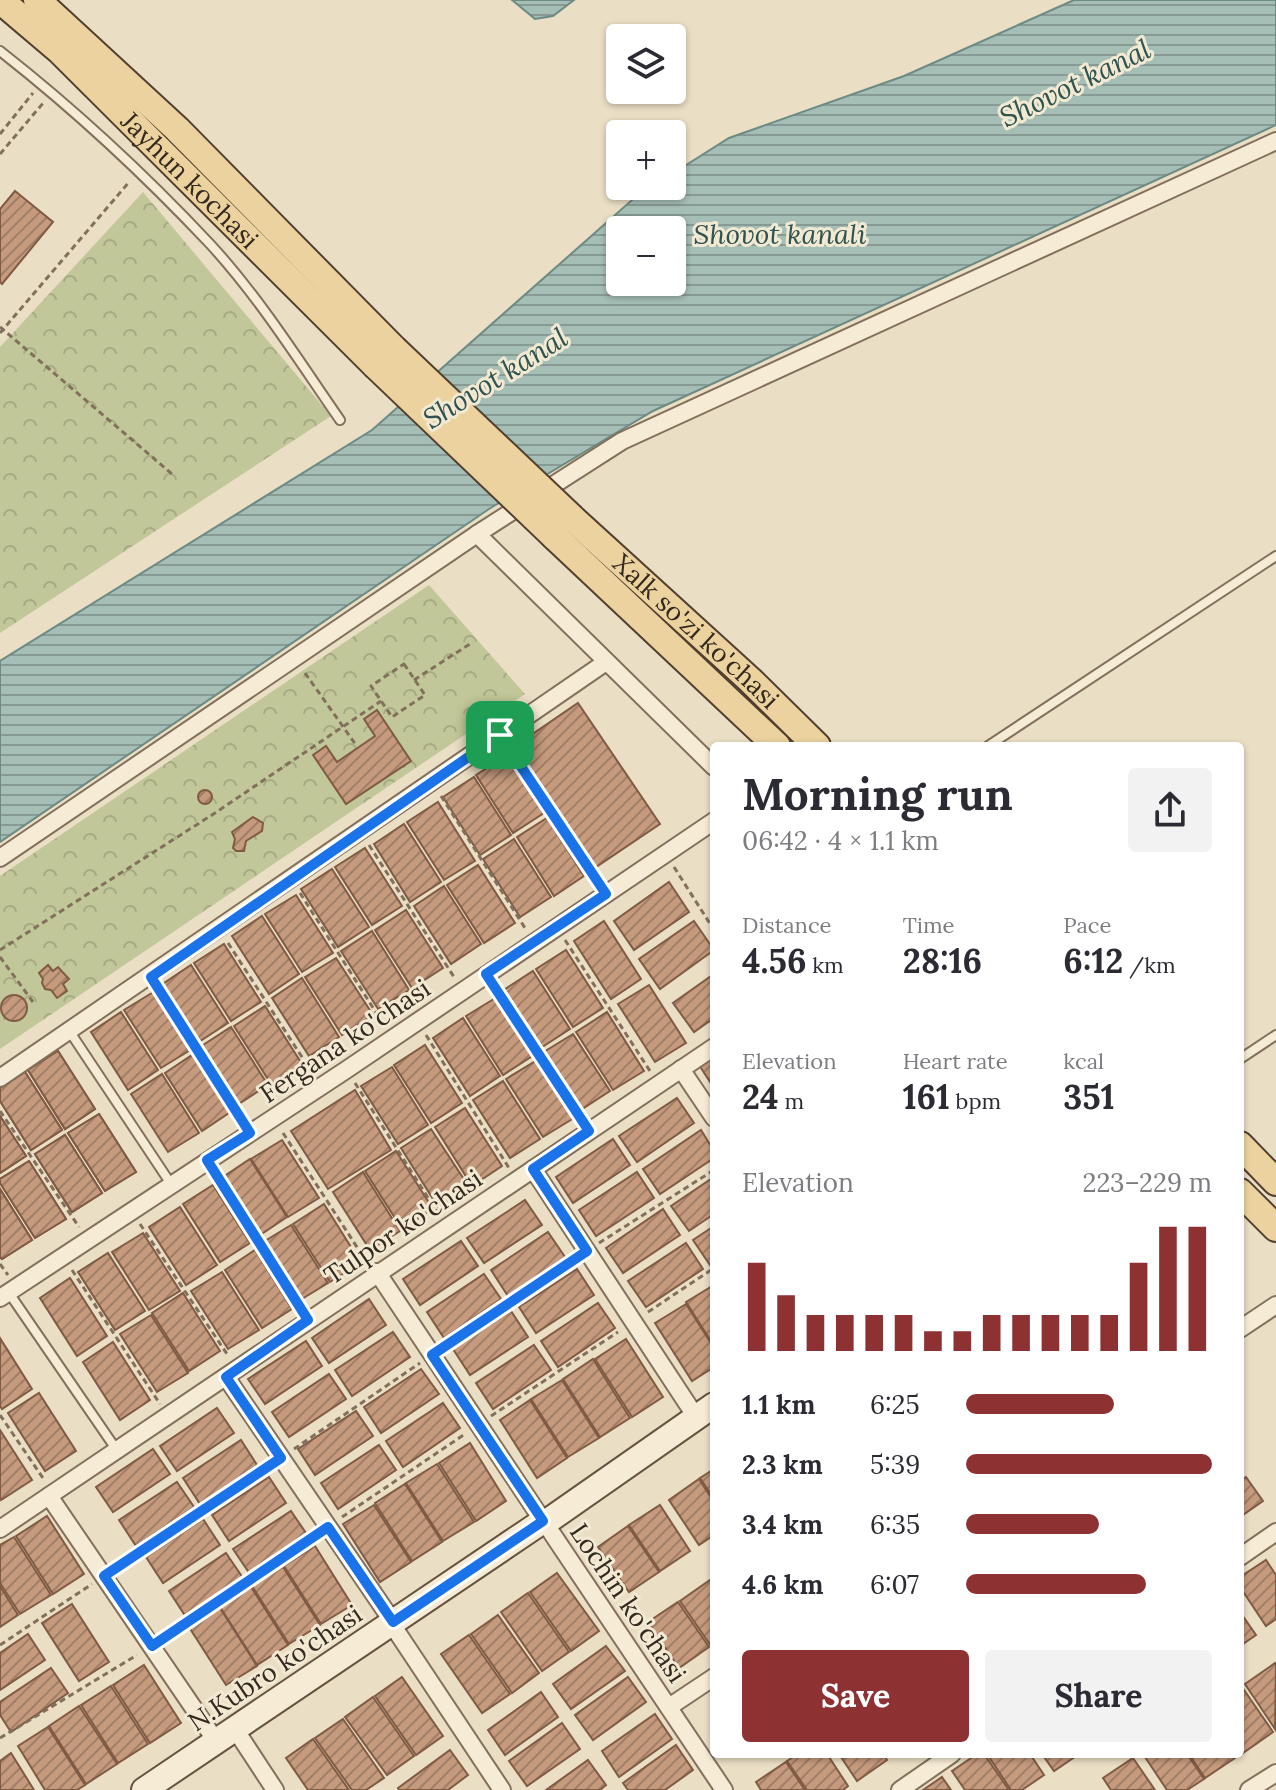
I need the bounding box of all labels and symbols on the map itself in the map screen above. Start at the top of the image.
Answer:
water label: Shovot kanal [994,31,1157,135]
street label: Jayhun kochasi [114,104,266,256]
water label: Shovot kanali [694,216,866,252]
water label: Shovot kanal [416,319,574,437]
street label: Xalk so'zi ko'chasi [606,546,787,716]
pin [466,701,534,769]
street label: Fergana ko'chasi [253,971,436,1110]
street label: Tulpor ko'chasi [317,1162,488,1292]
street label: Lochin ko'chasi [563,1517,694,1689]
street label: N.Kubro ko'chasi [181,1597,368,1738]

